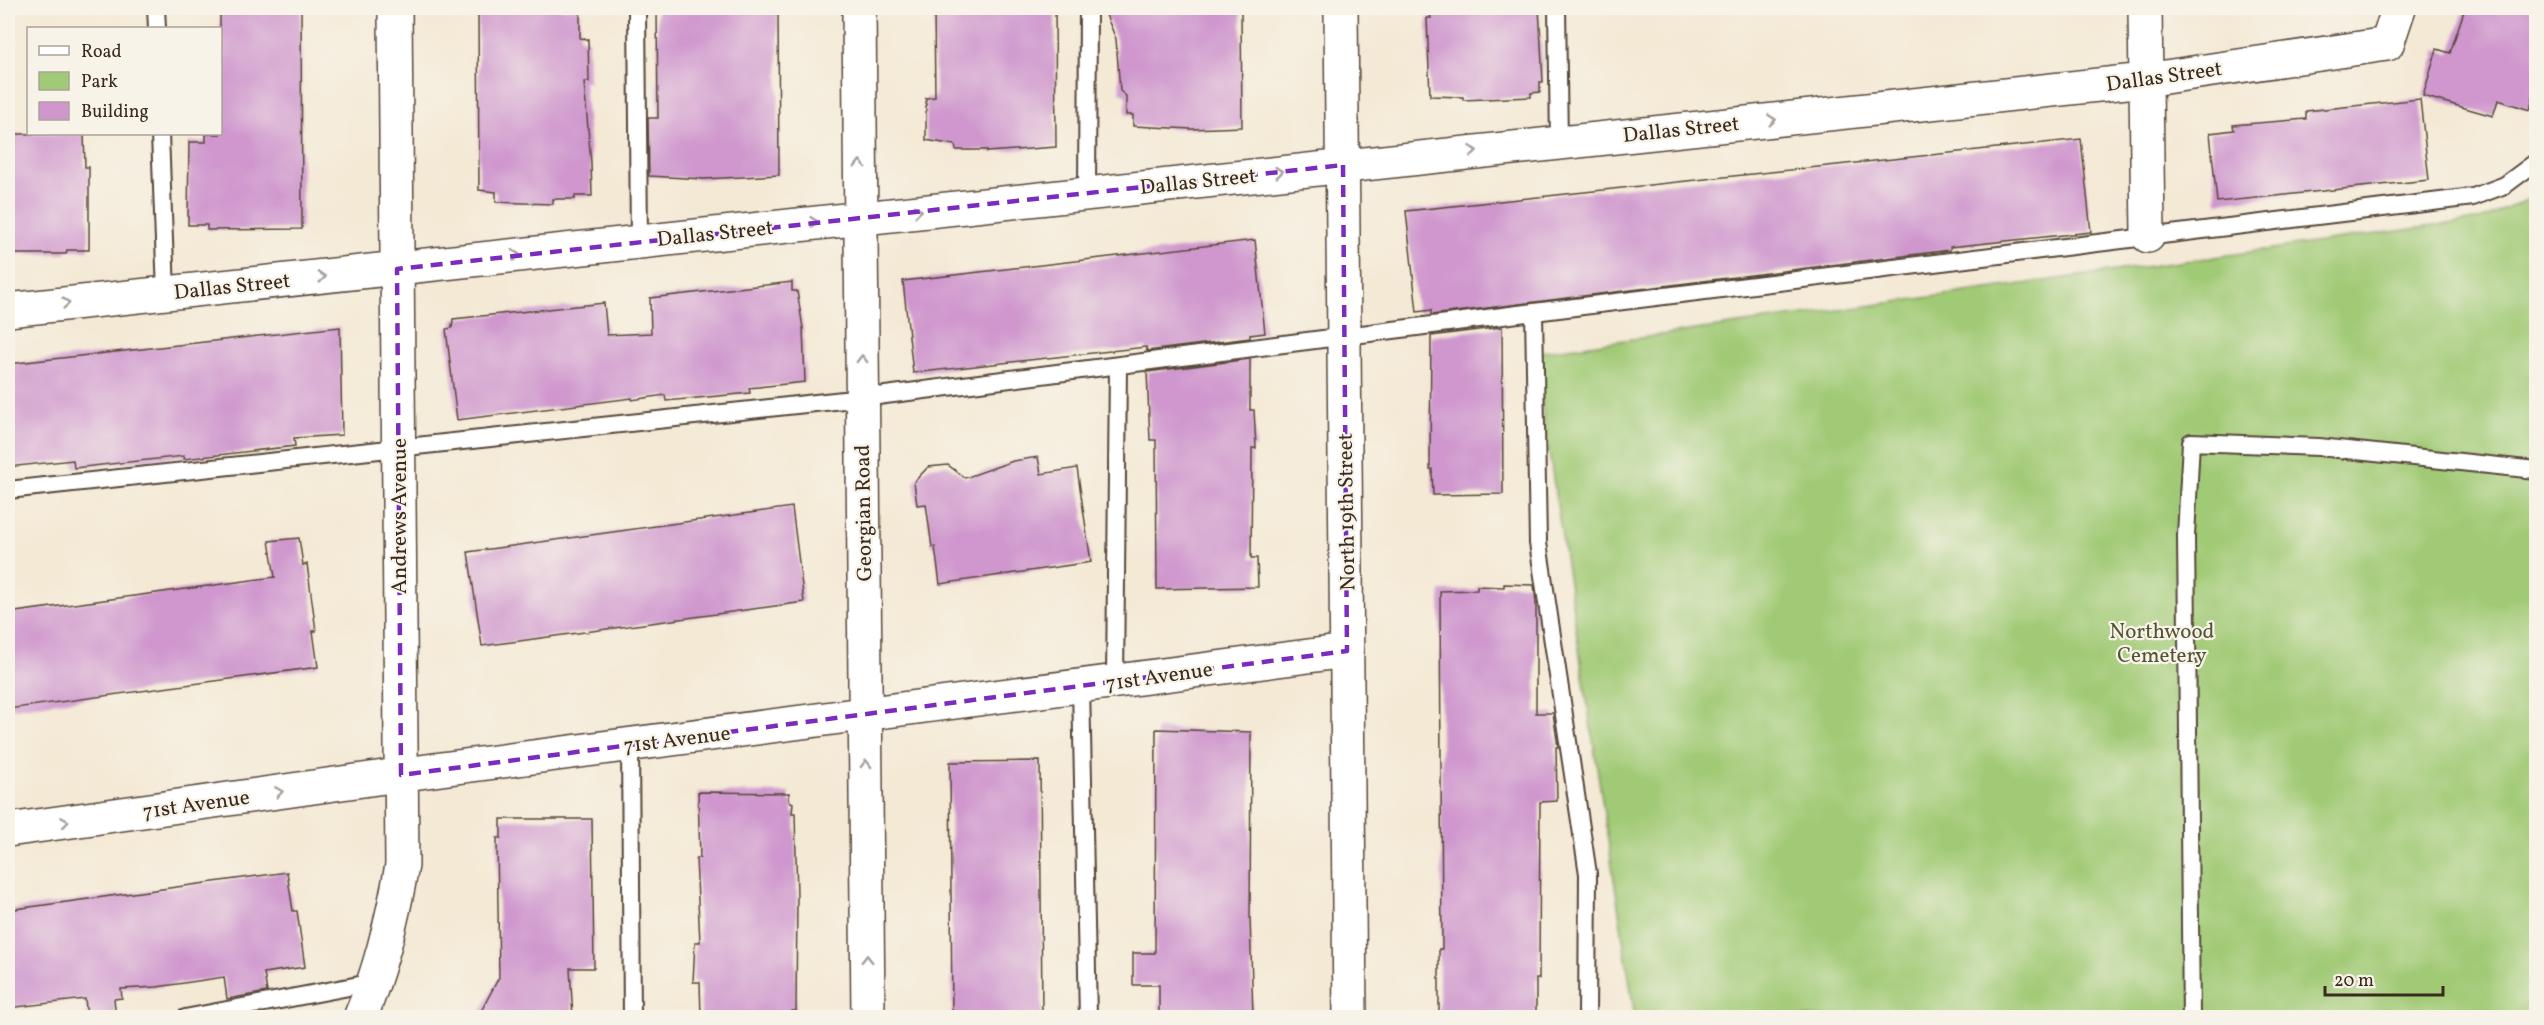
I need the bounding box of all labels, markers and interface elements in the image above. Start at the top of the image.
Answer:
legend [27,27,222,135]
text: Road [81,40,122,65]
street label: Dallas Street [2104,55,2224,100]
text: Park [81,70,118,95]
text: Building [81,100,149,125]
street label: Dallas Street [1621,110,1741,151]
one-way arrow [1767,114,1776,126]
one-way arrow [1469,145,1478,158]
one-way arrow [854,160,866,169]
street label: Dallas Street [1138,162,1258,203]
one-way arrow [1275,166,1284,179]
one-way arrow [914,205,923,218]
street label: Dallas Street [655,214,775,255]
one-way arrow [810,216,819,229]
one-way arrow [512,250,521,262]
street label: Dallas Street [172,267,292,308]
one-way arrow [318,271,327,283]
one-way arrow [61,298,70,310]
one-way arrow [856,355,868,364]
street label: North 19th Street [1332,433,1363,591]
street label: Andrews Avenue [386,438,415,594]
street label: Georgian Road [849,444,880,582]
park label: Northwood Cemetery [2110,618,2214,671]
street label: 71st Avenue [1104,656,1215,699]
street label: 71st Avenue [622,720,732,761]
one-way arrow [860,760,872,769]
street label: 71st Avenue [141,784,252,827]
one-way arrow [275,786,284,798]
one-way arrow [61,816,70,828]
one-way arrow [861,955,873,964]
scale bar [2325,959,2444,997]
text: 20 m [2334,969,2374,994]

